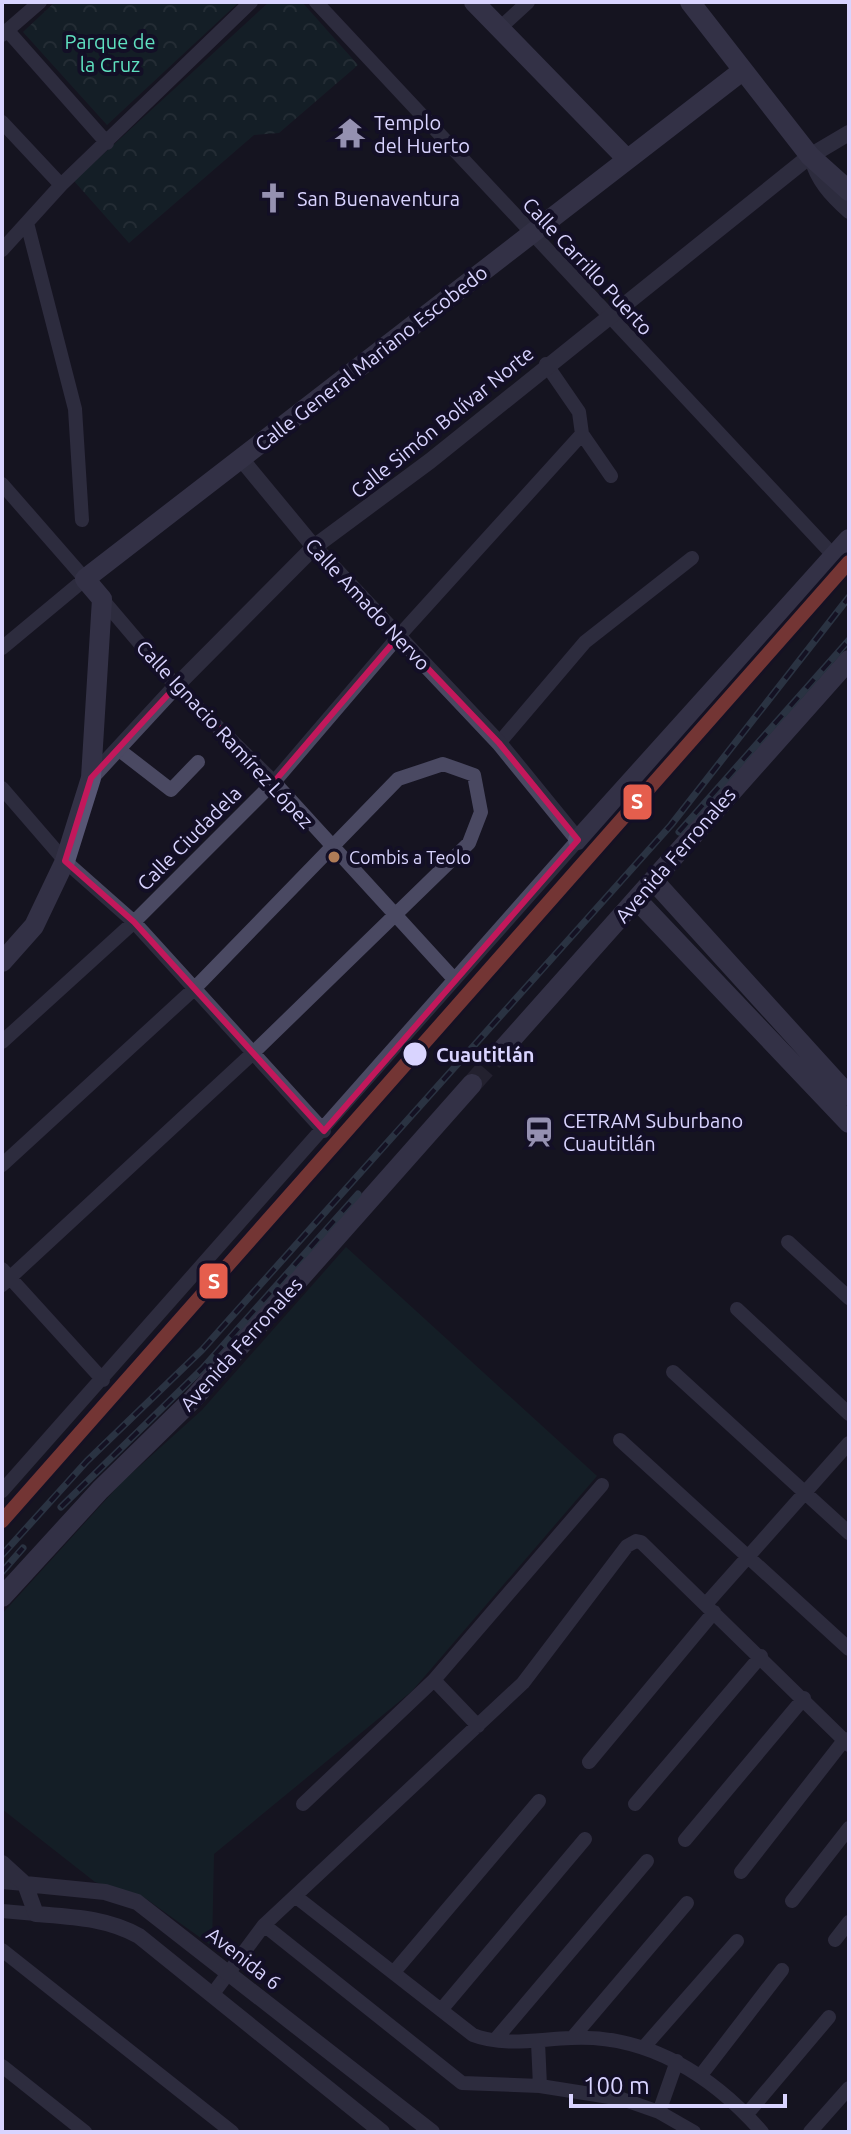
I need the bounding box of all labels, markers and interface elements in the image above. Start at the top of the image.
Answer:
park label: Parque de la Cruz [64,30,156,76]
place label: Templo del Huerto [374,111,470,157]
temple icon: Templo del Huerto [333,116,367,150]
church icon: San Buenaventura [256,181,290,215]
place label: San Buenaventura [297,187,460,210]
street label: Calle Carrillo Puerto [518,193,658,339]
street label: Calle General Mariano Escobedo [250,260,492,456]
street label: Calle Simón Bolívar Norte [346,341,538,503]
street label: Calle Amado Nervo [301,533,435,675]
street label: Calle Ignacio Ramírez López [132,635,318,833]
street label: Calle Ciudadela [132,781,246,895]
street label: Avenida Ferronales [610,783,740,927]
line badge: S [622,783,653,821]
text: S [631,788,643,813]
place label: Combis a Teolo [349,847,471,867]
marker: Combis a Teolo [326,849,342,865]
marker: Cuautitlán [401,1040,429,1068]
place label: Cuautitlán [436,1043,534,1066]
place label: CETRAM Suburbano Cuautitlán [563,1109,743,1155]
station icon: CETRAM Suburbano Cuautitlán [522,1115,556,1149]
line badge: S [198,1262,229,1300]
text: S [208,1268,220,1293]
street label: Avenida Ferronales [175,1273,307,1415]
street label: Avenida 6 [202,1922,286,1994]
scale bar [571,2058,785,2108]
text: 100 m [583,2072,650,2099]

